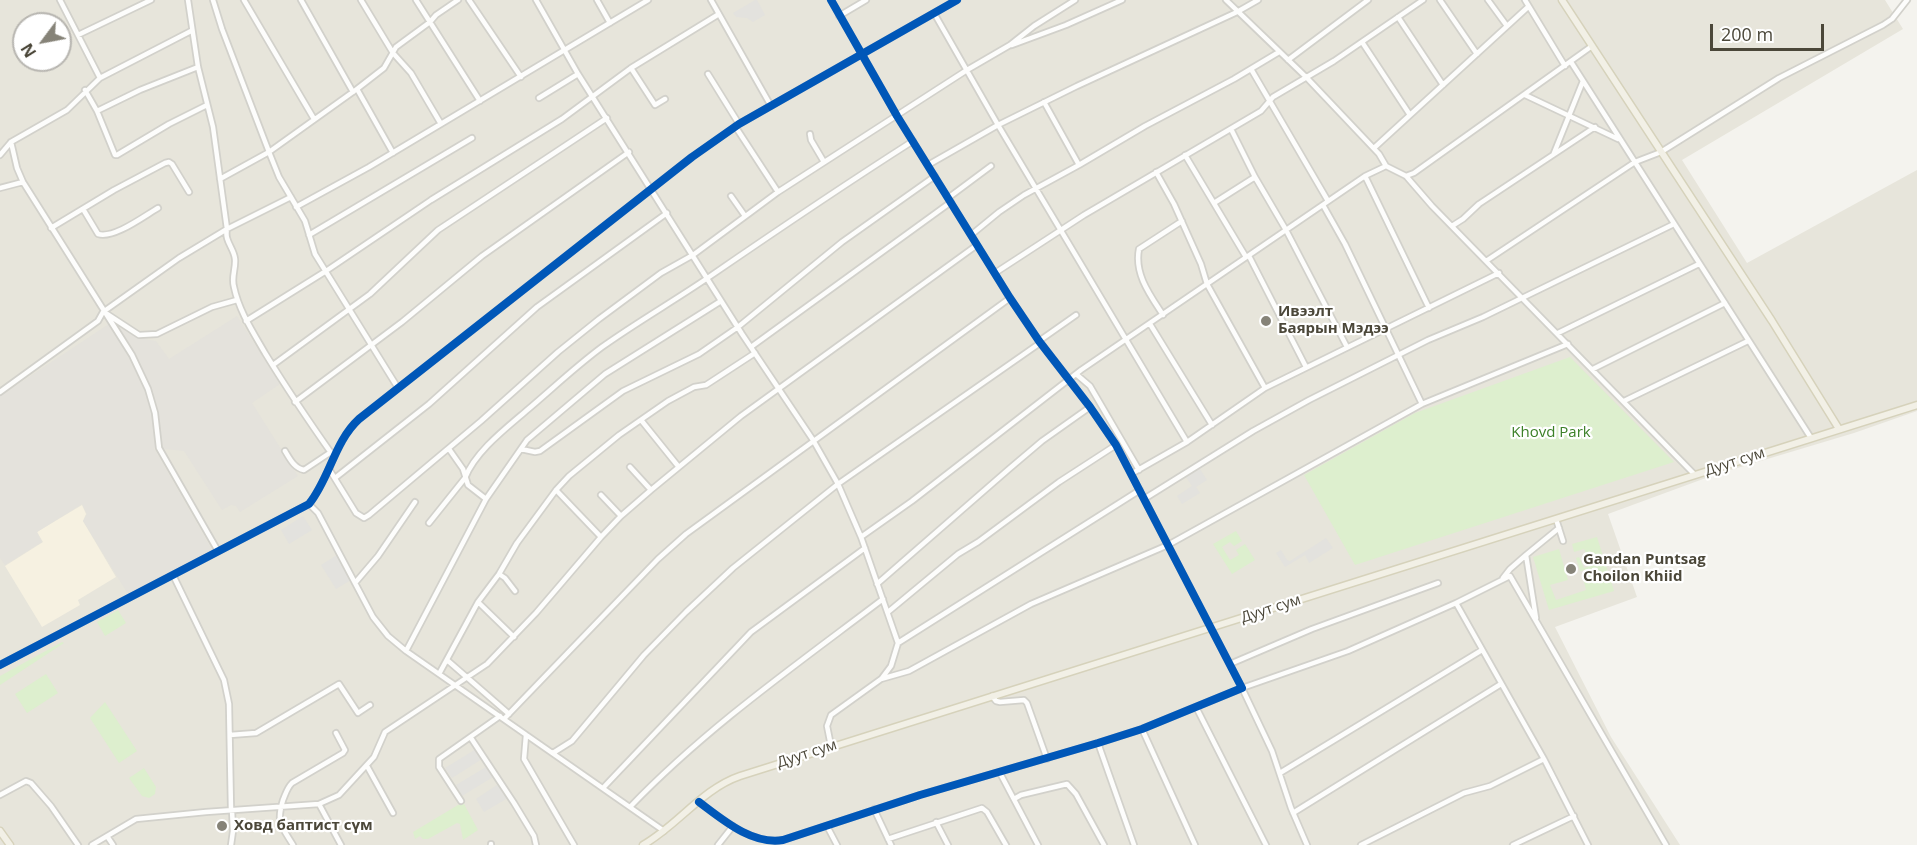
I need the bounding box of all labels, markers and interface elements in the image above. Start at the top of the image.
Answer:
north arrow [12,12,72,72]
scale bar [1713,12,1827,50]
text: 200 m [1721,22,1773,46]
text: N [16,39,41,62]
place label: Ивээлт Баярын Мэдээ [1278,303,1389,338]
marker: Ивээлт Баярын Мэдээ [1259,314,1273,328]
park label: Khovd Park [1511,424,1591,442]
street label: Дуут сум [1703,444,1767,480]
place label: Gandan Puntsag Choilon Khiid [1583,551,1706,586]
marker: Gandan Puntsag Choilon Khiid [1564,562,1578,576]
street label: Дуут сум [1239,591,1303,627]
street label: Дуут сум [775,736,839,772]
place label: Ховд баптист сүм [234,817,373,835]
marker: Ховд баптист сүм [215,819,229,833]

